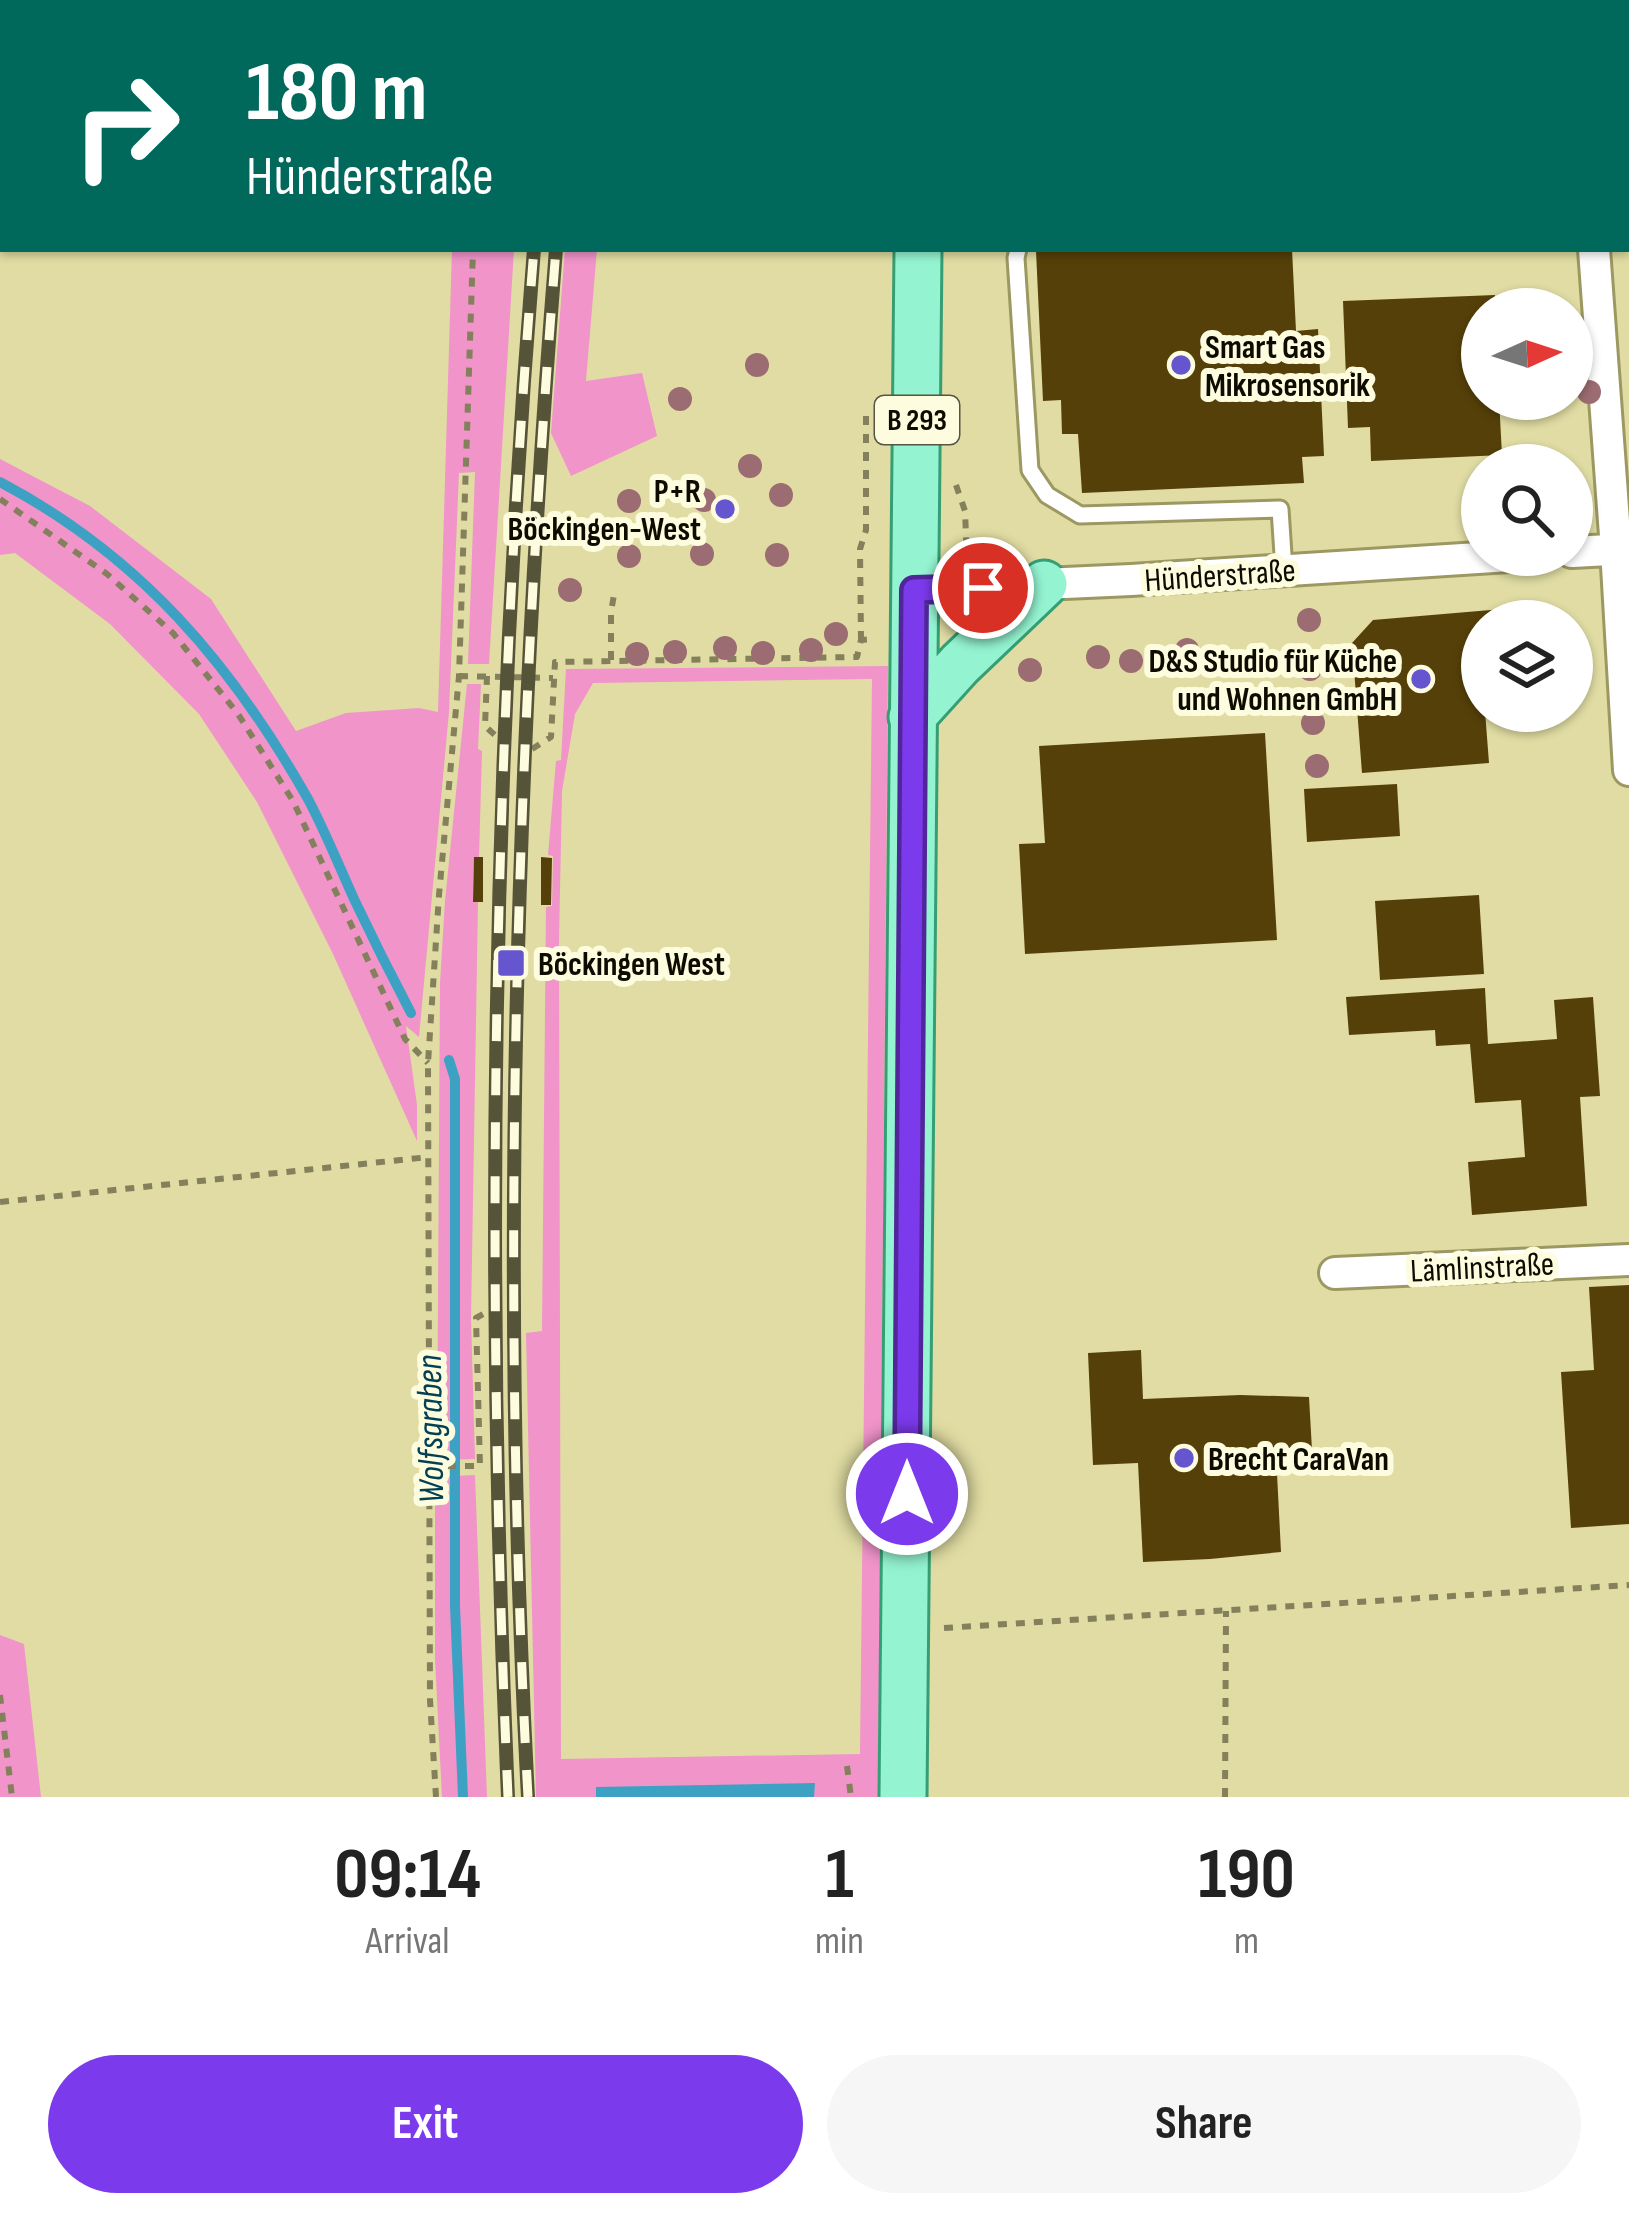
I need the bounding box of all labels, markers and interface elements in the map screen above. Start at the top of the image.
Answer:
text: 180 m [246,43,427,144]
icon: right [48,48,204,204]
text: Hünderstraße [246,145,494,210]
north arrow [1461,288,1593,420]
map controls [1461,288,1593,732]
place label: Smart Gas Mikrosensorik [1205,328,1370,406]
marker: Smart Gas Mikrosensorik [1168,352,1194,378]
road number: B 293 [875,396,959,444]
button: search [1461,444,1593,576]
place label: P+R Böckingen-West [507,472,701,550]
marker: P+R Böckingen-West [712,496,738,522]
pin [932,537,1034,639]
street label: Hünderstraße [1143,551,1297,601]
icon: arrive [950,555,1016,621]
button: layers [1461,600,1593,732]
place label: D&S Studio für Küche und Wohnen GmbH [1149,642,1397,720]
marker: D&S Studio für Küche und Wohnen GmbH [1408,666,1434,692]
place label: Böckingen West [538,945,725,985]
marker: Böckingen West [495,947,527,979]
street label: Lämlinstraße [1409,1244,1555,1292]
water label: Wolfsgraben [409,1354,454,1504]
position arrow [844,1431,970,1557]
place label: Brecht CaraVan [1208,1440,1389,1480]
marker: Brecht CaraVan [1171,1445,1197,1471]
text: 09:14 [334,1832,481,1919]
text: 1 [825,1832,854,1919]
text: 190 [1198,1832,1295,1919]
text: Arrival [366,1918,449,1965]
text: min [815,1918,864,1965]
text: m [1234,1918,1259,1965]
button: Exit [48,2055,803,2193]
button: Share [827,2055,1581,2193]

